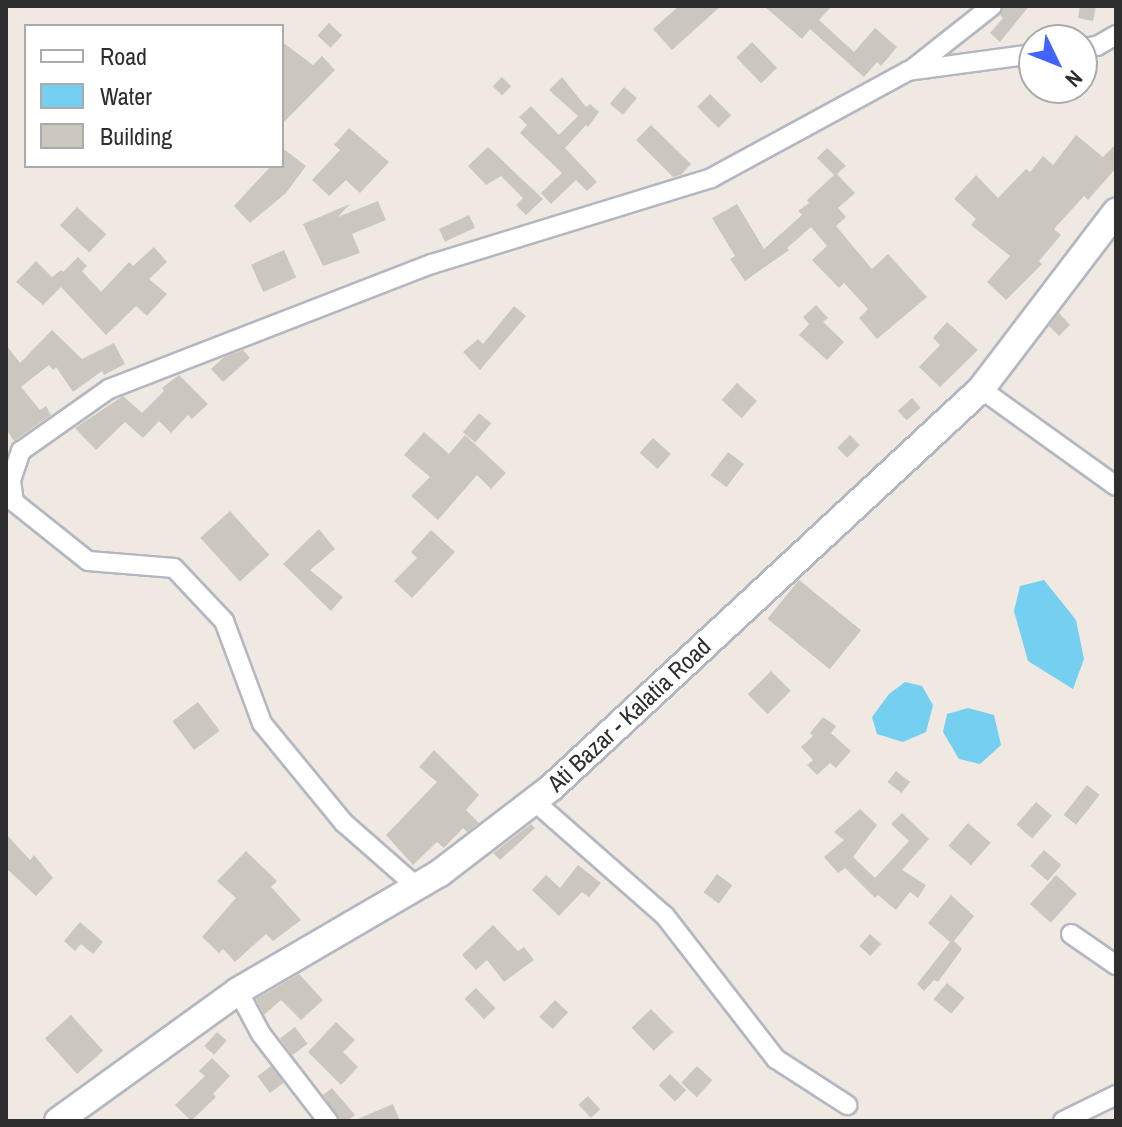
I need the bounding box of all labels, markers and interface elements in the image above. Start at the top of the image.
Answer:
legend [24,24,284,168]
north arrow [1018,24,1098,104]
text: Road [100,40,147,72]
text: N [1059,64,1090,94]
text: Water [100,80,152,112]
text: Building [100,120,172,152]
street label: Ati Bazar - Kalatia Road [542,632,716,798]

